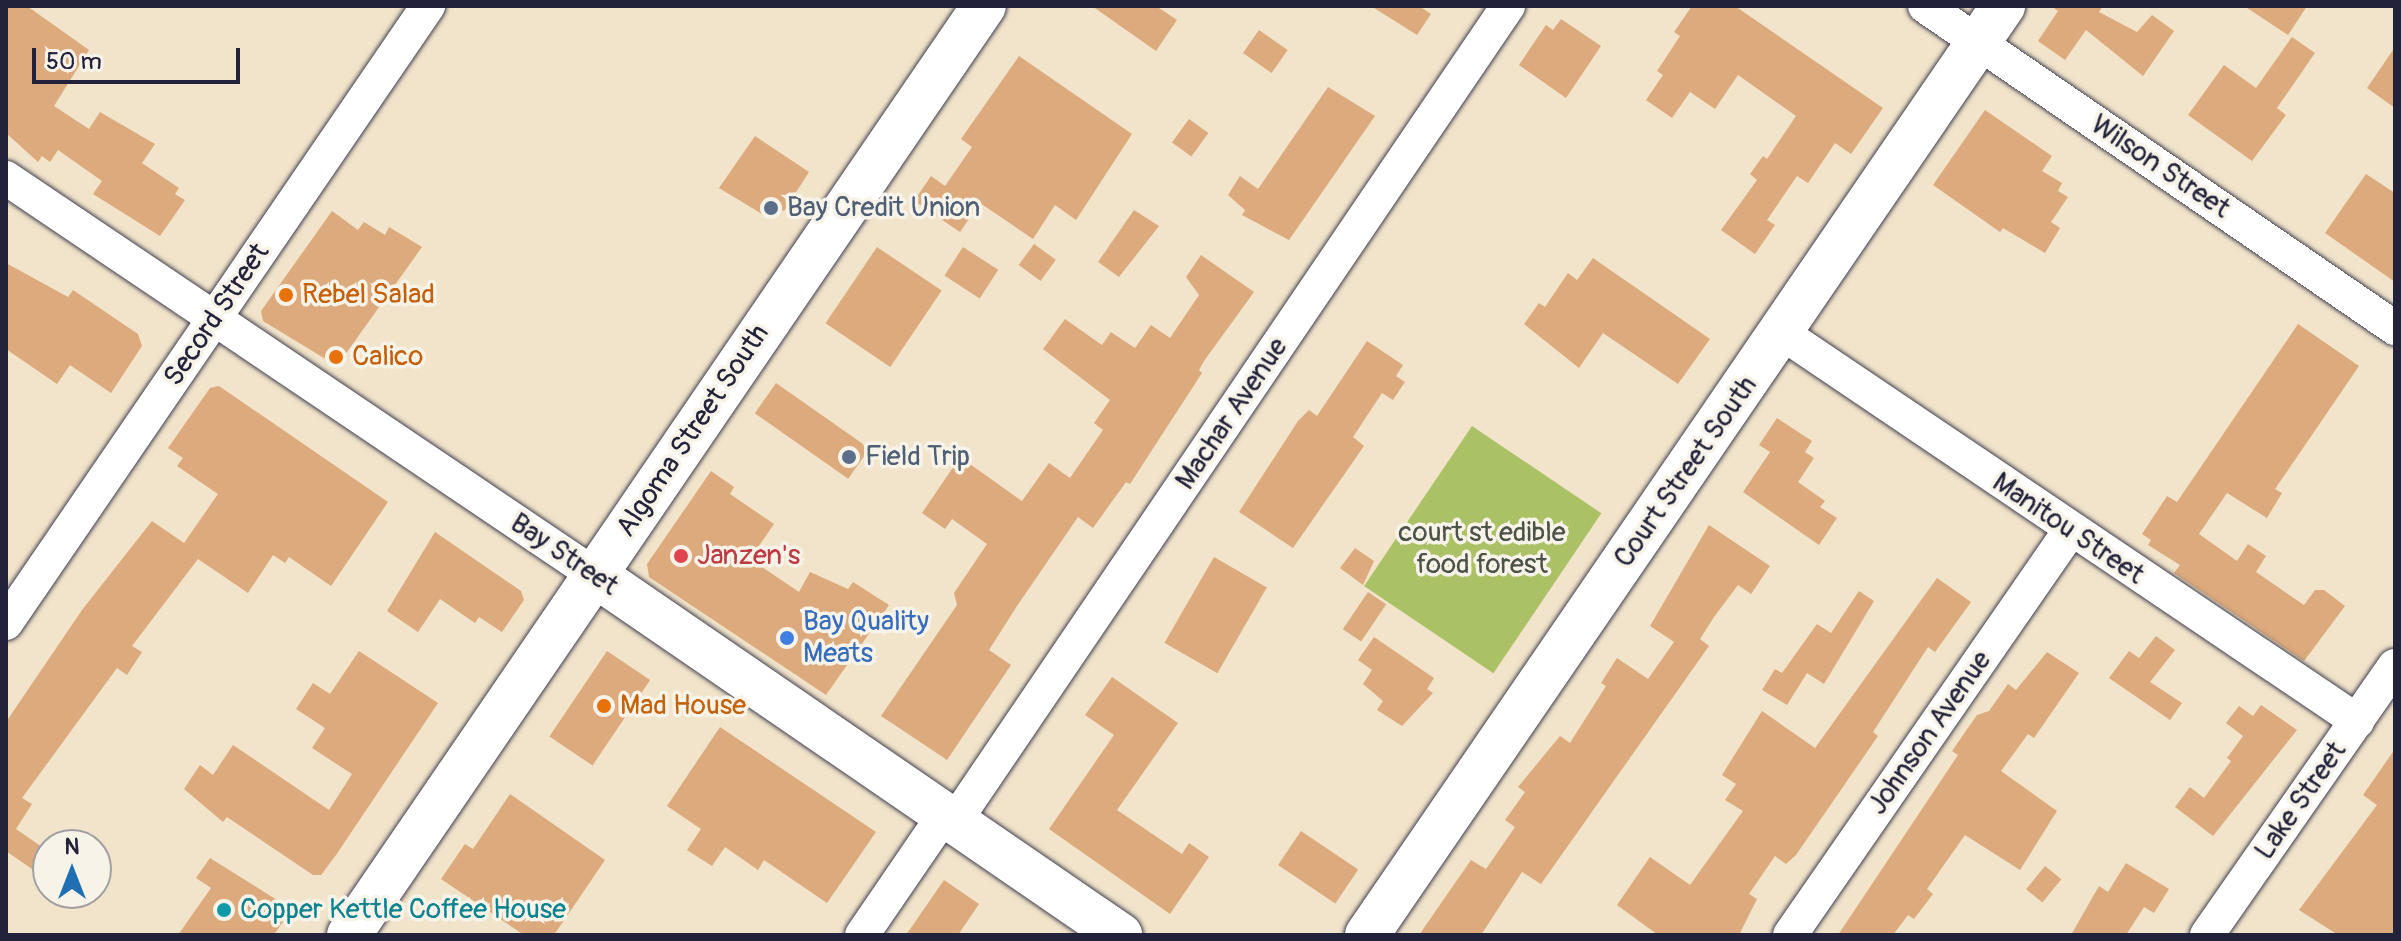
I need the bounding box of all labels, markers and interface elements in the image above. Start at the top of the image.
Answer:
scale bar [36,32,244,82]
text: 50 m [46,47,102,76]
street label: Wilson Street [2084,108,2236,226]
place label: Bay Credit Union [787,191,980,225]
marker: Bay Credit Union [762,199,780,217]
street label: Secord Street [157,237,277,393]
place label: Rebel Salad [302,278,435,312]
marker: Rebel Salad [277,286,295,304]
street label: Algoma Street South [609,318,777,544]
street label: Machar Avenue [1169,332,1295,496]
place label: Calico [352,340,423,374]
marker: Calico [327,348,345,366]
street label: Court Street South [1608,370,1764,574]
place label: Field Trip [865,440,970,474]
marker: Field Trip [840,448,858,466]
street label: Manitou Street [1986,466,2150,592]
street label: Bay Street [504,507,624,603]
park label: court st edible food forest [1398,516,1566,582]
place label: Janzen's [697,539,800,573]
marker: Janzen's [672,547,690,565]
place label: Bay Quality Meats [803,605,929,671]
marker: Bay Quality Meats [778,629,796,647]
street label: Johnson Avenue [1861,645,1999,821]
place label: Mad House [620,689,746,723]
marker: Mad House [595,697,613,715]
street label: Lake Street [2248,736,2354,866]
north arrow [32,829,112,909]
text: N [65,833,79,861]
place label: Copper Kettle Coffee House [240,893,566,927]
marker: Copper Kettle Coffee House [215,901,233,919]

